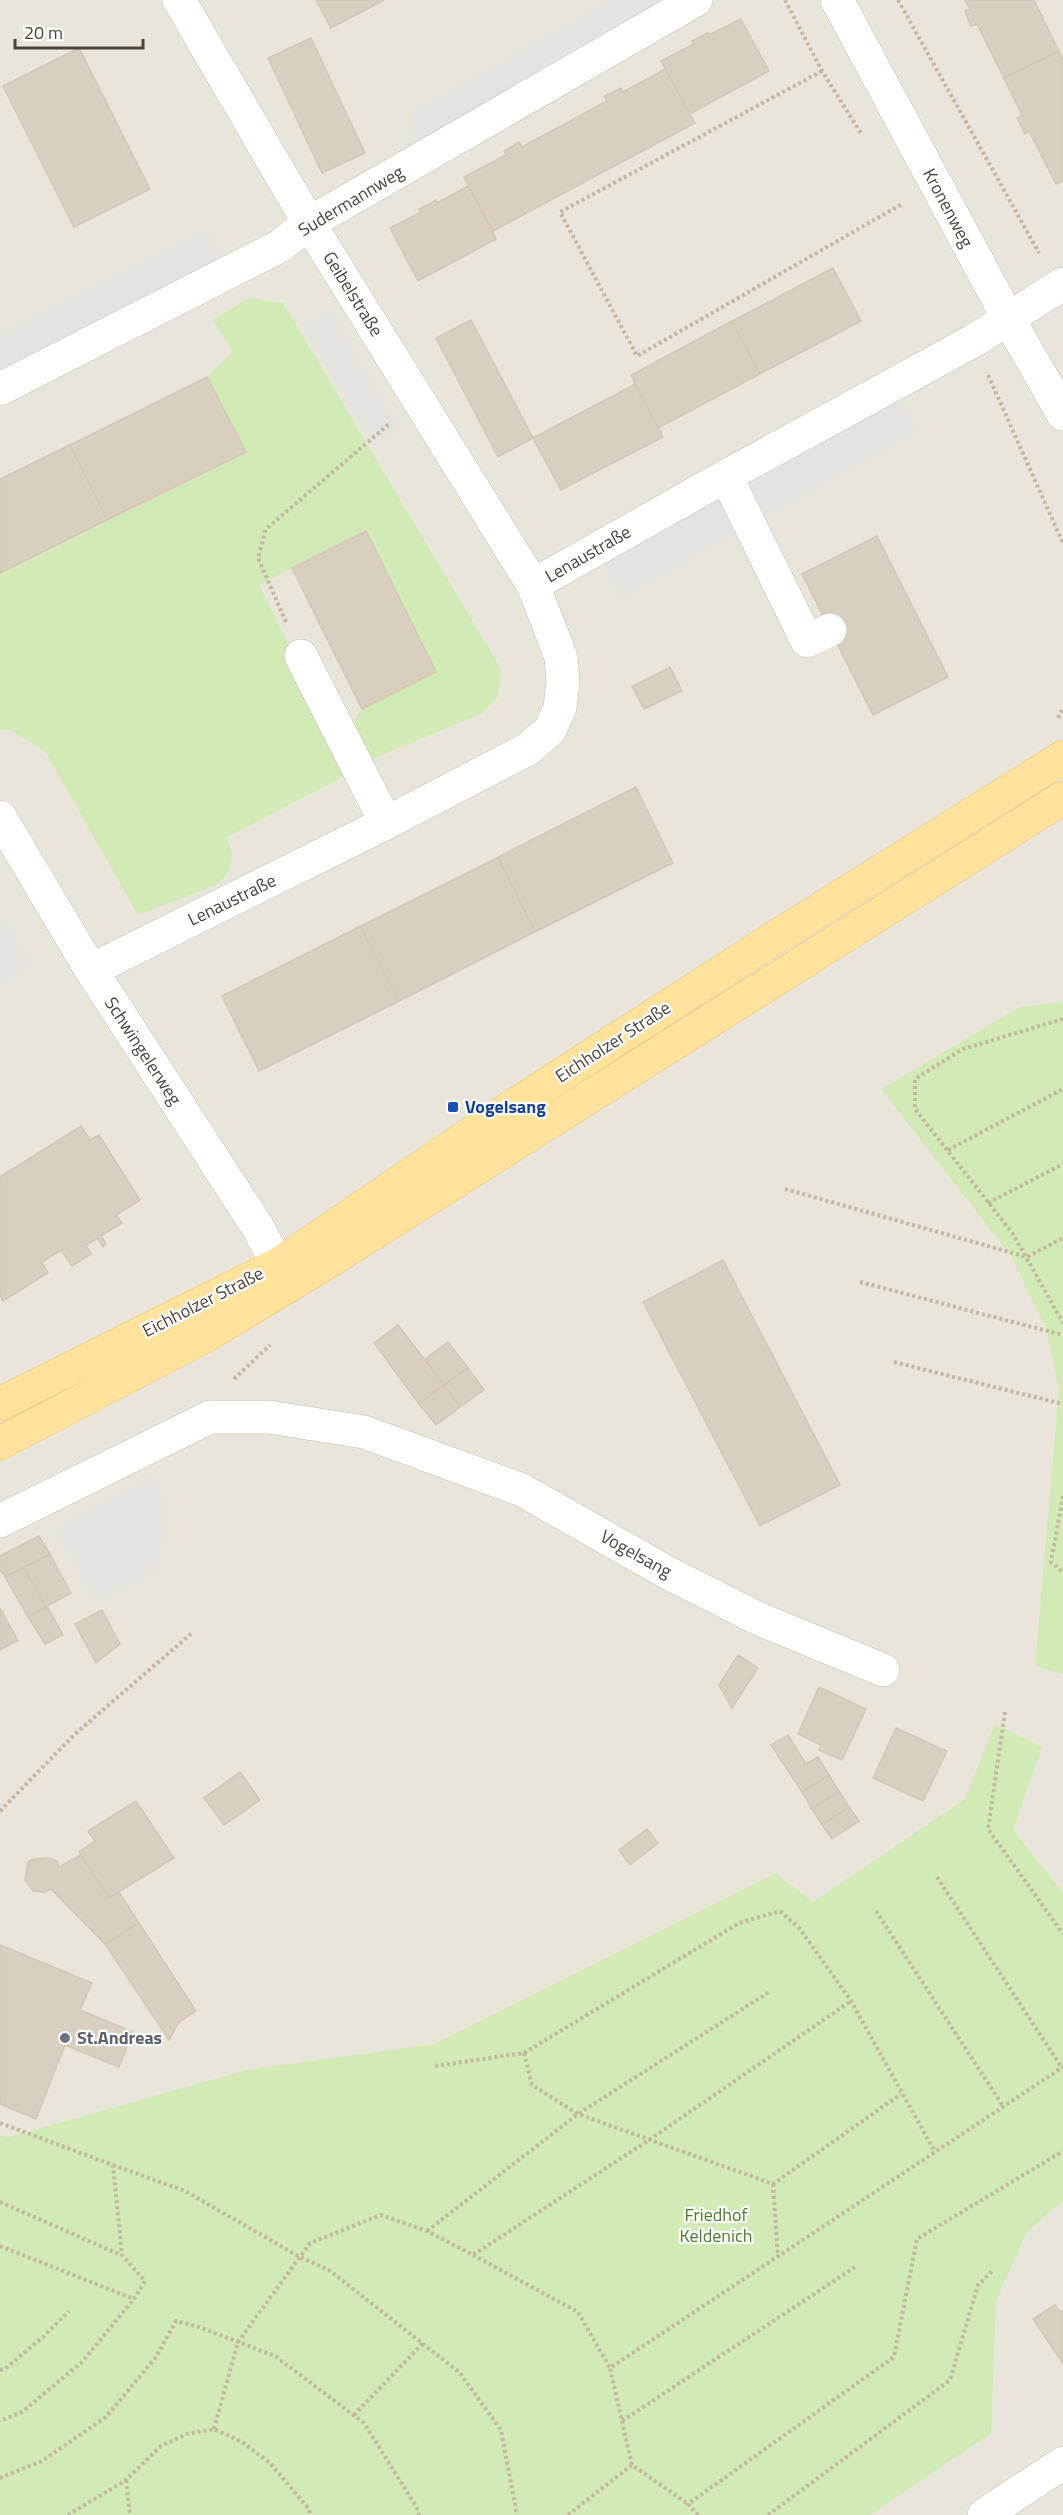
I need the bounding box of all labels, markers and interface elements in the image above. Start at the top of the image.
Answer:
scale bar [15,12,142,50]
text: 20 m [24,19,63,46]
street label: Sudermannweg [293,158,409,243]
street label: Kronenweg [916,163,981,252]
street label: Geibelstraße [316,246,390,342]
street label: Lenaustraße [540,518,636,589]
street label: Lenaustraße [183,867,280,933]
street label: Schwingelerweg [98,991,189,1110]
street label: Eichholzer Straße [550,994,676,1089]
place label: Vogelsang [465,1093,546,1120]
marker: Vogelsang [446,1100,460,1114]
street label: Eichholzer Straße [138,1259,268,1344]
street label: Vogelsang [595,1523,677,1584]
place label: St.Andreas [77,2024,162,2051]
marker: St.Andreas [58,2031,72,2045]
park label: Friedhof Keldenich [680,2201,752,2249]

